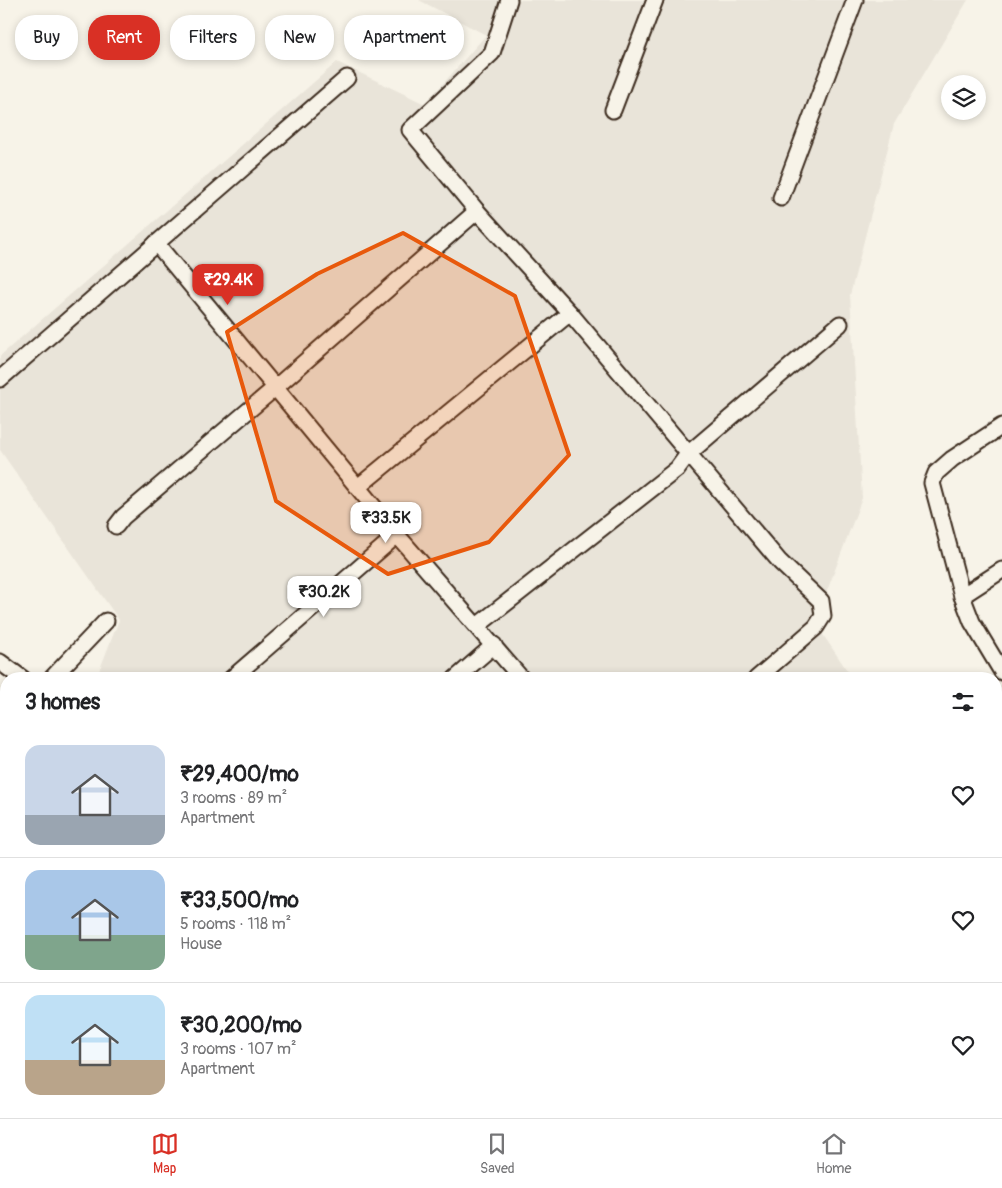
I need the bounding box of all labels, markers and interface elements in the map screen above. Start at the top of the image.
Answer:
chip: Buy [15,15,78,60]
chip: Rent [88,15,160,60]
chip: Filters [170,15,255,60]
chip: New [265,15,334,60]
chip: Apartment [344,15,464,60]
map controls [941,75,986,120]
button: layers [941,75,986,120]
pin: ₹29.4K [187,264,269,306]
text: ₹29.4K [203,270,253,290]
pin: ₹33.5K [345,502,427,544]
text: ₹33.5K [361,508,411,528]
pin: ₹30.2K [283,576,365,618]
text: ₹30.2K [298,582,350,602]
icon: filters [949,688,977,716]
text: 3 homes [25,689,100,716]
text: ₹29,400/mo [180,761,299,788]
icon: home [65,765,125,825]
icon: heart [949,781,977,809]
text: 3 rooms · 89 m² [180,788,287,808]
text: Apartment [180,808,255,828]
text: ₹33,500/mo [180,887,299,914]
icon: home [65,890,125,950]
icon: heart [949,906,977,934]
text: 5 rooms · 118 m² [180,914,291,934]
text: House [180,934,222,954]
text: ₹30,200/mo [180,1012,302,1039]
icon: home [65,1015,125,1075]
icon: heart [949,1031,977,1059]
text: 3 rooms · 107 m² [180,1039,297,1059]
text: Apartment [180,1059,255,1079]
tab: Map [151,1130,179,1177]
tab: Saved [480,1130,515,1177]
tab: Home [816,1130,851,1177]

